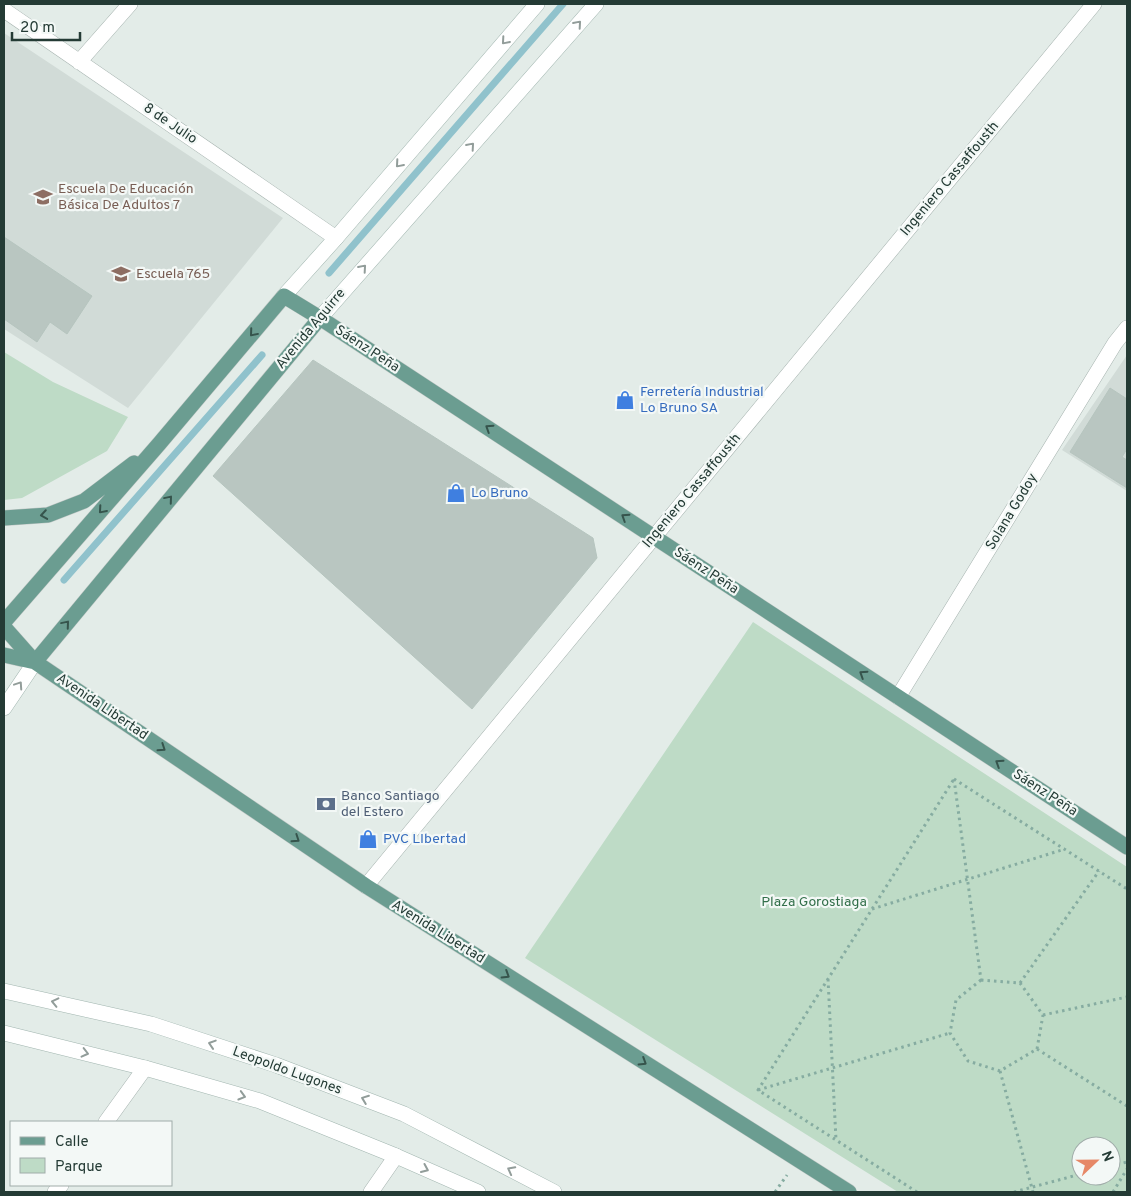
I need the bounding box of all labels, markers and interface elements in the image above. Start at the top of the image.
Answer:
scale bar [12,10,80,42]
text: 20 m [20,19,55,38]
one-way arrow [572,20,581,29]
one-way arrow [502,35,511,44]
street label: 8 de Julio [140,100,200,148]
street label: Ingeniero Cassaffousth [897,118,1003,240]
one-way arrow [465,142,474,151]
one-way arrow [396,158,405,167]
place label: Escuela De Educación Básica De Adultos 7 [58,181,194,214]
school or university icon: Escuela De Educación Básica De Adultos 7 [32,186,54,208]
school or university icon: Escuela 765 [110,263,132,285]
one-way arrow [357,264,366,273]
place label: Escuela 765 [136,266,210,283]
street label: Avenida Aguirre [272,285,350,373]
street label: Sáenz Peña [332,322,402,376]
one-way arrow [250,327,258,336]
place label: Ferretería Industrial Lo Bruno SA [640,384,764,417]
shop icon: Ferretería Industrial Lo Bruno SA [614,389,636,411]
one-way arrow [485,425,494,434]
street label: Ingeniero Cassaffousth [639,430,745,552]
street label: Solana Godoy [982,471,1042,553]
shop icon: Lo Bruno [445,482,467,504]
place label: Lo Bruno [471,485,529,502]
one-way arrow [164,496,172,505]
one-way arrow [99,504,108,513]
one-way arrow [40,509,49,519]
one-way arrow [621,514,630,523]
street label: Sáenz Peña [671,544,741,598]
one-way arrow [60,621,69,630]
street label: Avenida Libertad [53,670,151,744]
one-way arrow [859,671,869,680]
one-way arrow [13,681,22,691]
one-way arrow [156,742,166,751]
one-way arrow [995,760,1004,769]
street label: Sáenz Peña [1010,766,1080,820]
place label: Banco Santiago del Estero [341,788,440,821]
bank icon: Banco Santiago del Estero [315,793,337,815]
shop icon: PVC LIbertad [357,828,379,850]
place label: PVC LIbertad [383,831,466,848]
one-way arrow [291,833,300,842]
park label: Plaza Gorostiaga [761,894,867,911]
street label: Avenida Libertad [388,896,488,968]
one-way arrow [501,969,510,979]
one-way arrow [51,997,60,1008]
one-way arrow [208,1040,217,1050]
street label: Leopoldo Lugones [230,1043,344,1099]
one-way arrow [80,1047,89,1058]
one-way arrow [638,1056,647,1066]
one-way arrow [237,1090,245,1100]
one-way arrow [361,1095,370,1105]
legend [10,1121,172,1186]
text: Calle [55,1133,89,1152]
north arrow [1071,1136,1121,1186]
text: N [1097,1149,1116,1165]
text: Parque [55,1158,103,1177]
one-way arrow [420,1162,429,1173]
one-way arrow [507,1166,516,1176]

